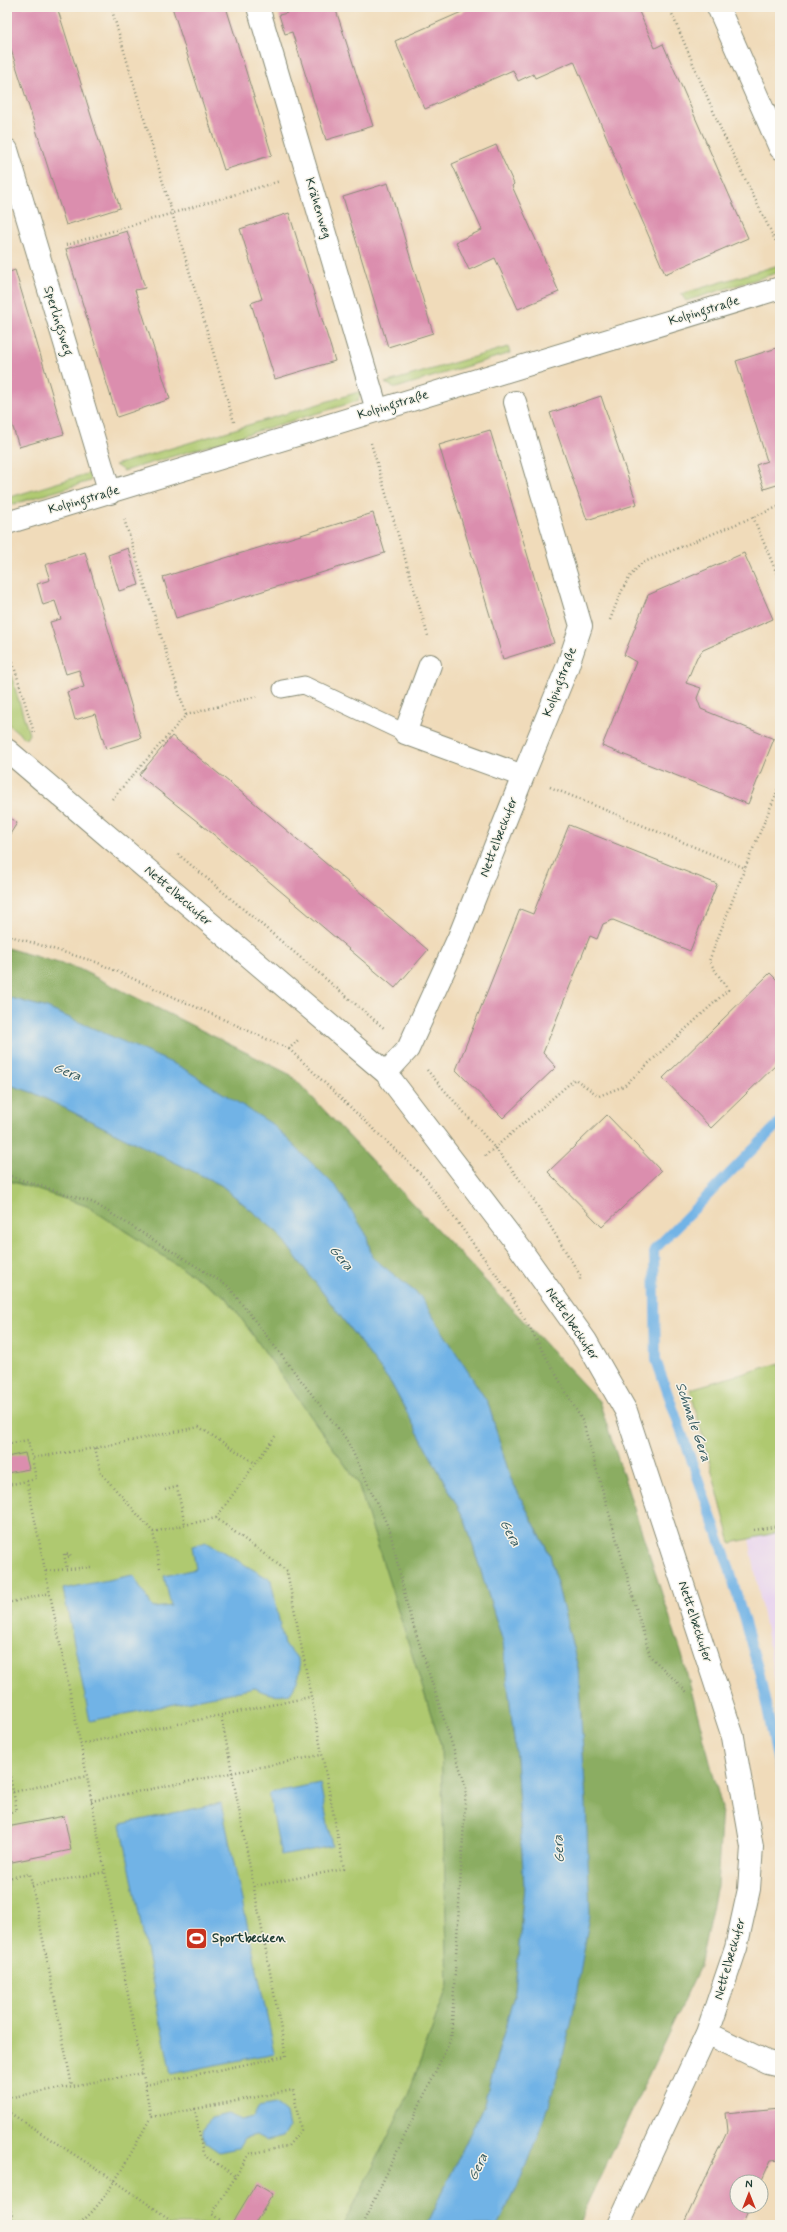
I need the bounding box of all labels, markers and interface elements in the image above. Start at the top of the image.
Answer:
street label: Krähenweg [301,175,335,241]
street label: Sperlingsweg [37,284,77,359]
street label: Kolpingstraße [666,292,742,332]
street label: Kolpingstraße [355,386,431,426]
street label: Kolpingstraße [46,482,122,520]
street label: Kolpingstraße [539,645,583,720]
street label: Nettelbeckufer [476,794,522,880]
street label: Nettelbeckufer [141,862,216,930]
water label: Gera [51,1059,84,1086]
water label: Gera [325,1241,357,1275]
street label: Nettelbeckufer [541,1284,603,1364]
water label: Schmale Gera [671,1380,715,1464]
water label: Gera [495,1516,525,1550]
street label: Nettelbeckufer [674,1579,716,1665]
water label: Gera [549,1834,569,1864]
street label: Nettelbeckufer [710,1916,750,2002]
sports icon: Sportbecken [184,1925,210,1951]
place label: Sportbecken [212,1930,287,1947]
water label: Gera [464,2150,492,2184]
north arrow [729,2174,769,2214]
text: N [745,2178,753,2192]

